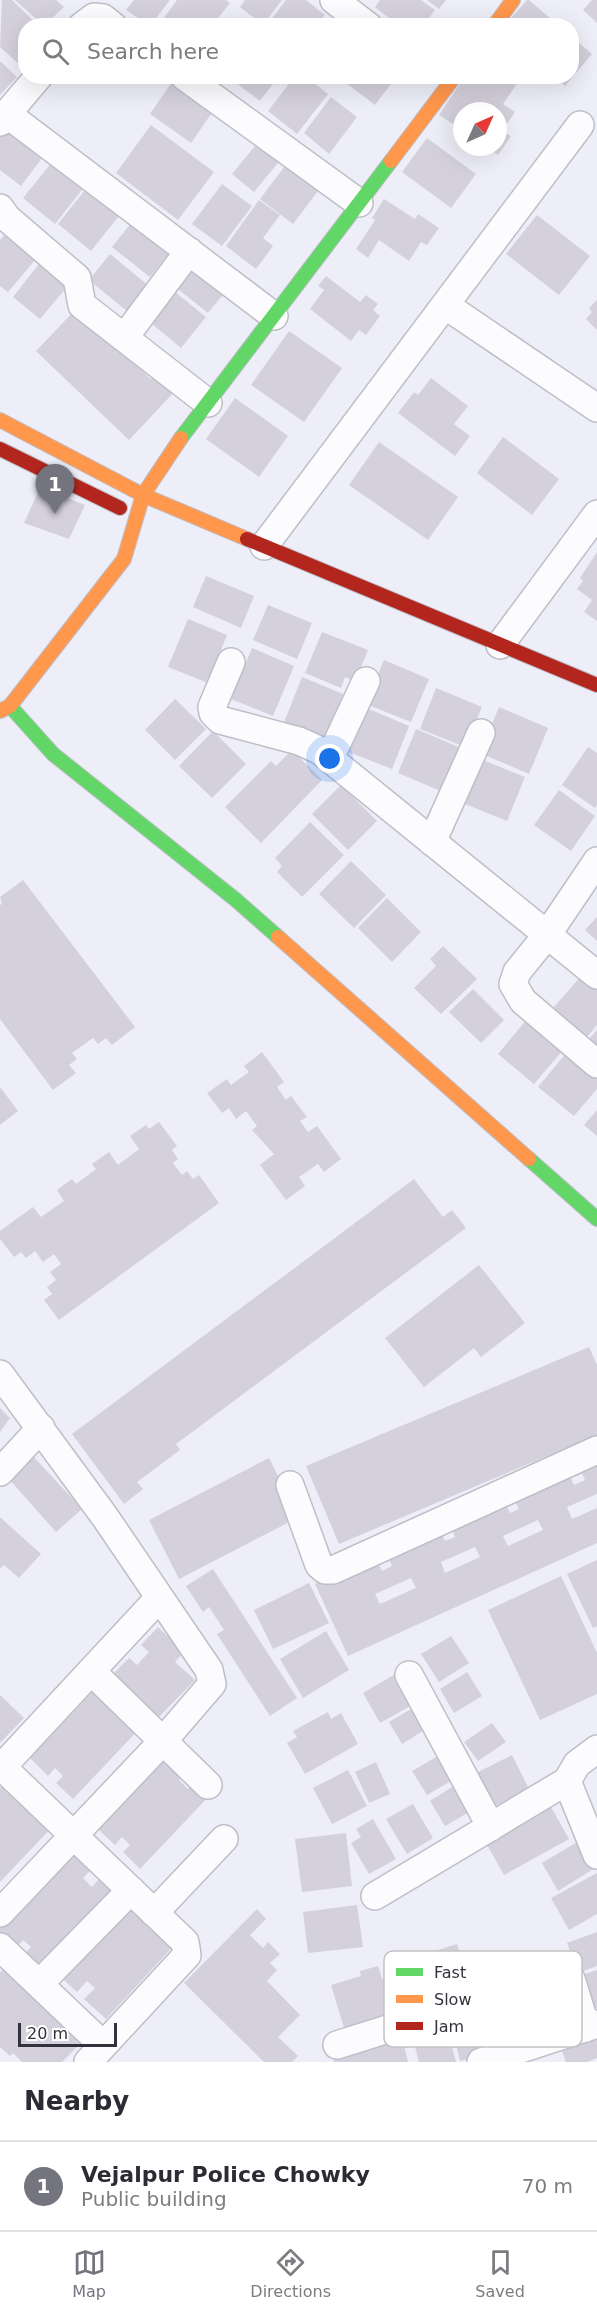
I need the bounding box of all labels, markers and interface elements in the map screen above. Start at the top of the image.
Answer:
search box [18,18,579,84]
icon: search [39,35,72,68]
text: Search here [87,39,219,64]
north arrow [453,102,507,156]
pin: 1 [36,464,74,514]
your location [315,744,344,773]
legend [384,1951,582,2047]
text: Fast [434,1963,466,1982]
text: Slow [434,1990,471,2009]
text: Jam [433,2017,464,2036]
scale bar [18,2020,117,2048]
text: 20 m [27,2024,68,2043]
text: Nearby [24,2086,129,2116]
text: Vejalpur Police Chowky [81,2162,370,2187]
text: 1 [37,2174,50,2198]
text: 70 m [522,2174,573,2198]
text: Public building [81,2187,227,2211]
tab: Map [72,2246,106,2301]
tab: Directions [250,2246,331,2301]
tab: Saved [475,2246,525,2301]

